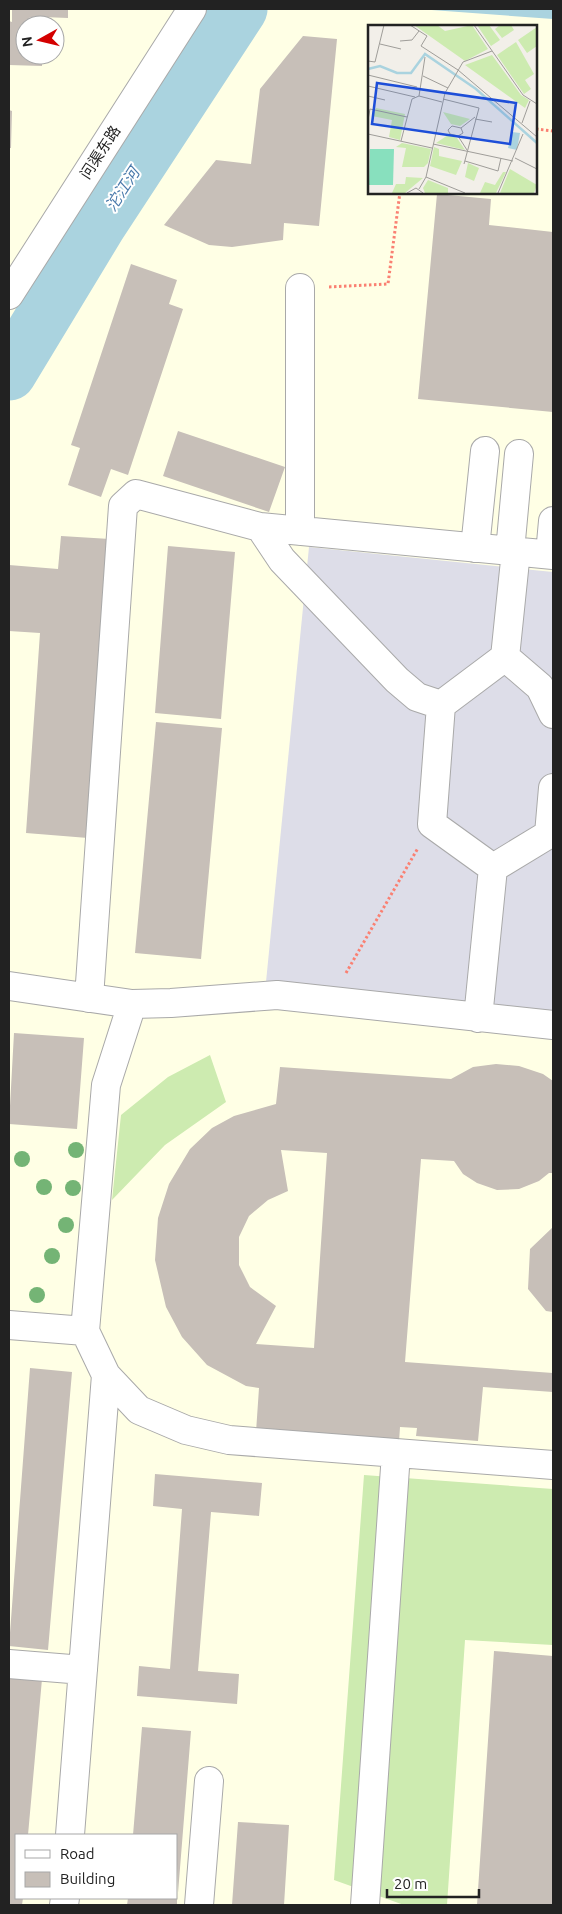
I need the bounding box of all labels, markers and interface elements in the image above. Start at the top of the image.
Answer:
north arrow [15,15,65,65]
inset map [368,25,537,194]
text: N [18,36,36,48]
street label: 问渠东路 [77,122,123,182]
water label: 沱江河 [101,161,144,214]
legend [15,1834,178,1899]
text: Road [60,1845,95,1862]
scale bar [387,1866,480,1898]
text: Building [60,1870,115,1887]
text: 20 m [394,1875,427,1892]

